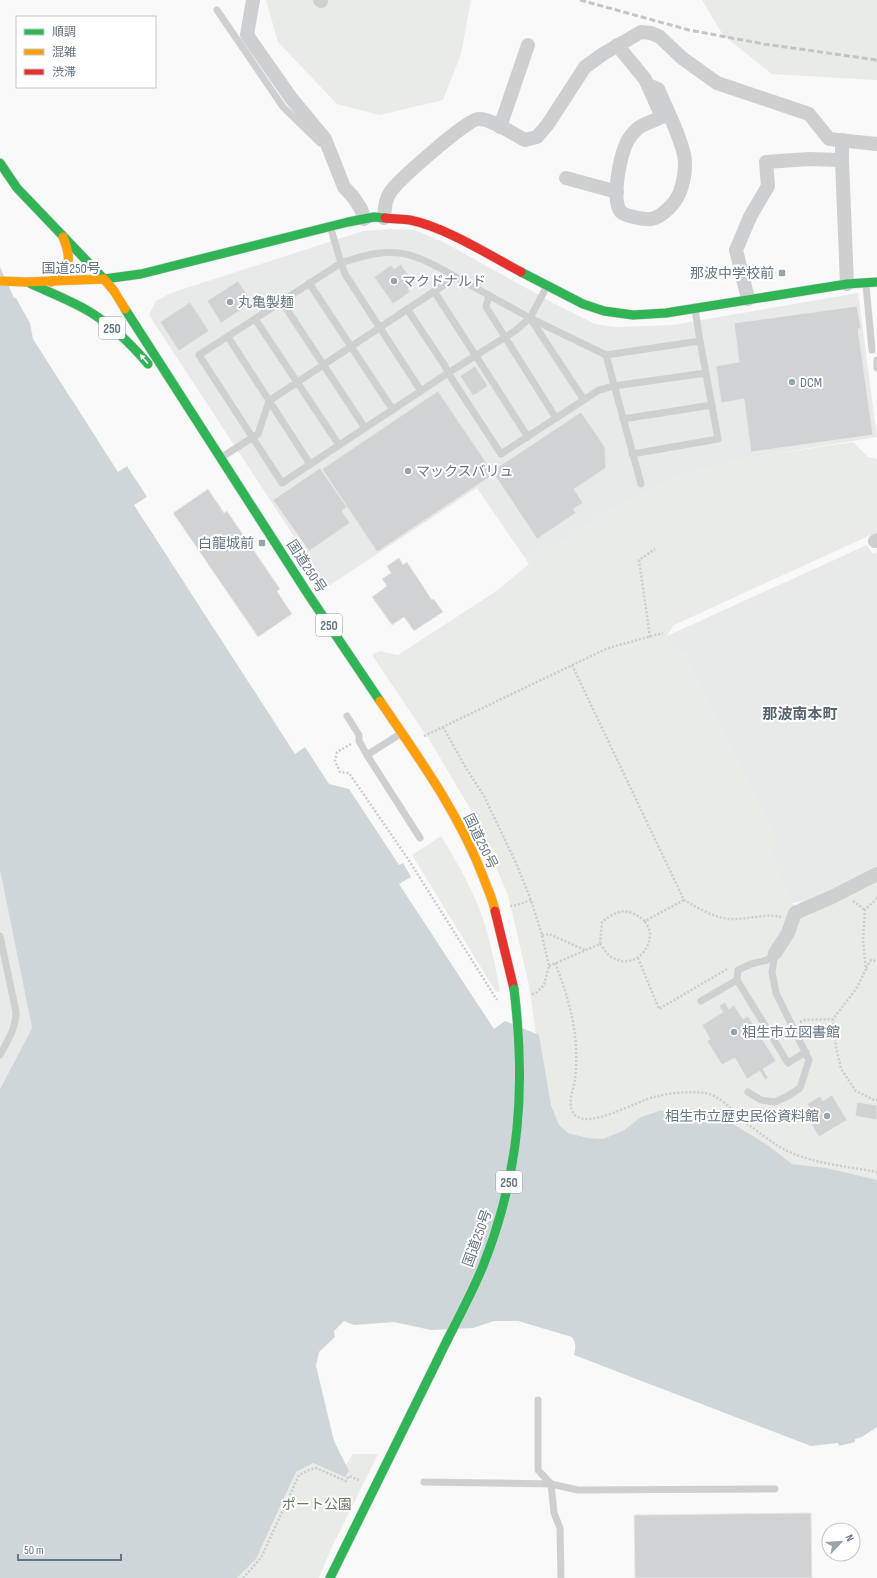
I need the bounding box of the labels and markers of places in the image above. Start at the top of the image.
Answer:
place label: 那波中学校前 [690,265,774,282]
marker: 那波中学校前 [777,268,787,278]
place label: マクドナルド [402,273,486,290]
marker: マクドナルド [389,276,399,286]
place label: 丸亀製麺 [238,294,294,311]
marker: 丸亀製麺 [225,297,235,307]
place label: DCM [800,374,822,391]
marker: DCM [787,377,797,387]
place label: マックスバリュ [416,463,514,480]
marker: マックスバリュ [403,466,413,476]
place label: 白龍城前 [198,535,254,552]
marker: 白龍城前 [257,538,267,548]
place label: 相生市立図書館 [742,1024,840,1041]
marker: 相生市立図書館 [729,1027,739,1037]
place label: 相生市立歴史民俗資料館 [665,1108,819,1125]
marker: 相生市立歴史民俗資料館 [822,1111,832,1121]

